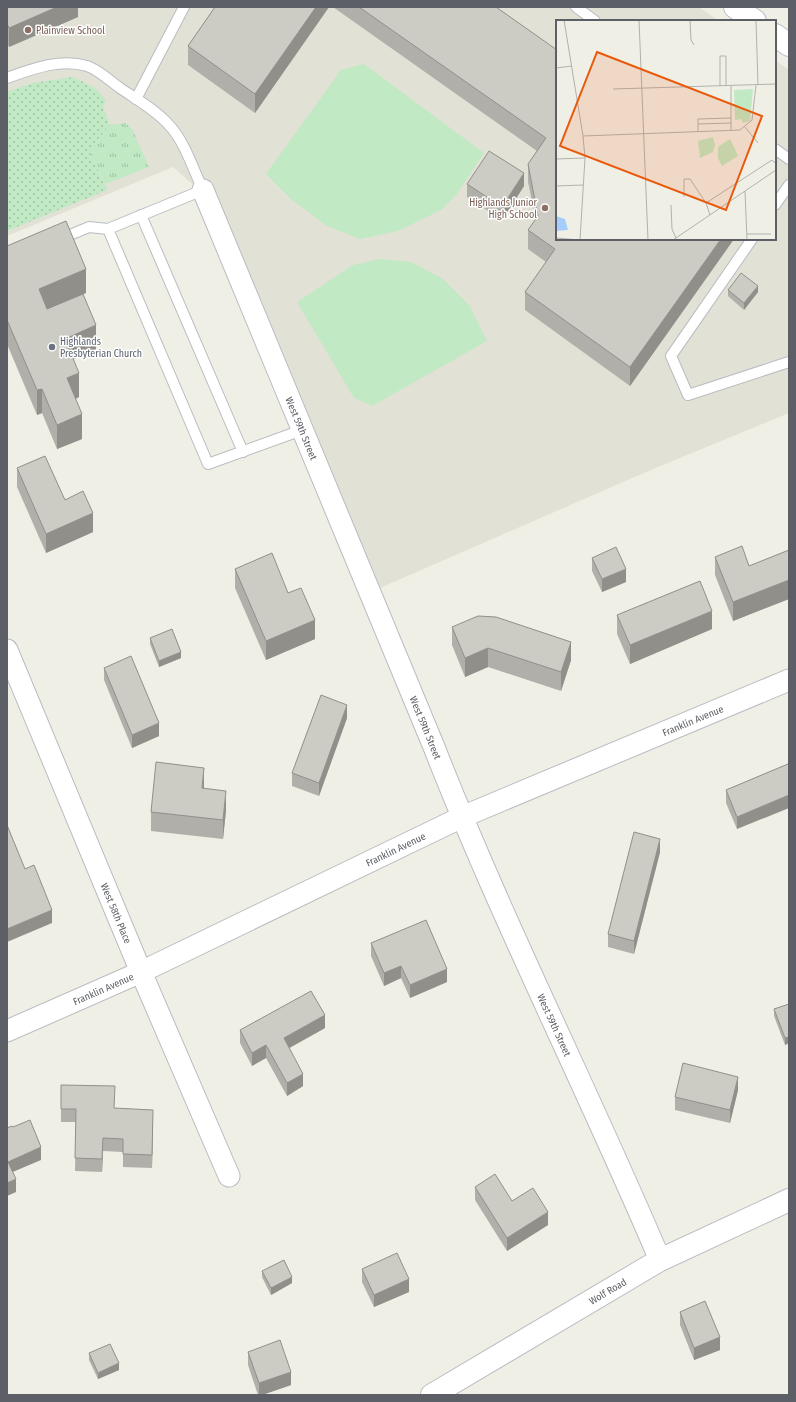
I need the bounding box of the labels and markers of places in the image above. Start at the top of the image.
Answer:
marker: Plainview School [23,25,33,35]
place label: Plainview School [36,25,105,37]
place label: Highlands Junior High School [469,197,538,221]
marker: Highlands Junior High School [540,203,550,213]
place label: Highlands Presbyterian Church [60,336,142,360]
marker: Highlands Presbyterian Church [47,342,57,352]

